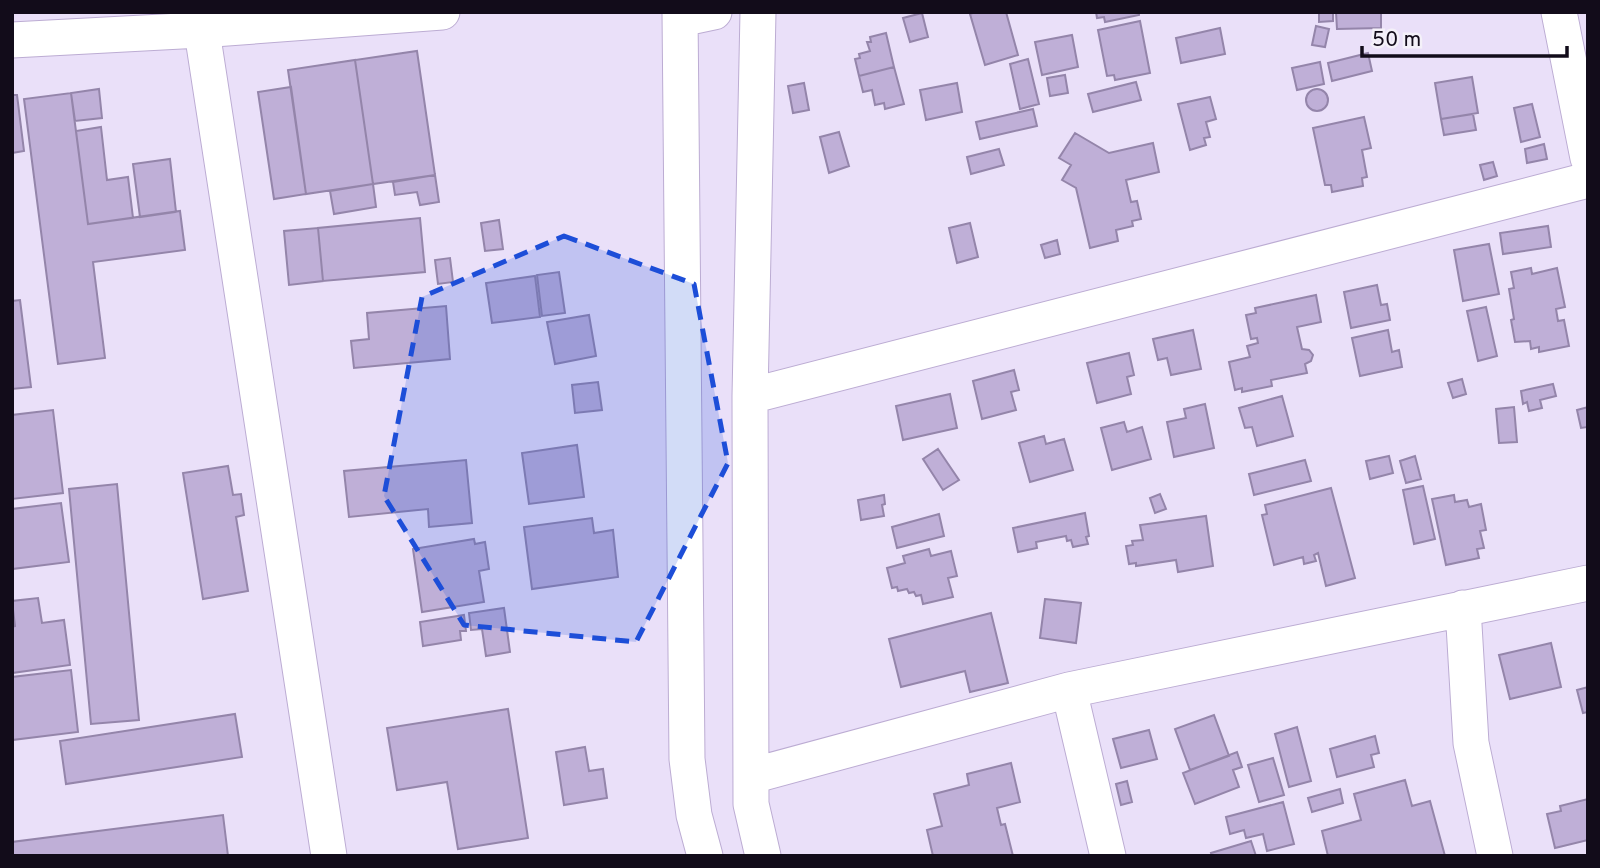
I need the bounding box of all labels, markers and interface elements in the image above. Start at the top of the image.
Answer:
scale bar [1362,14,1567,58]
text: 50 m [1372,27,1421,54]

